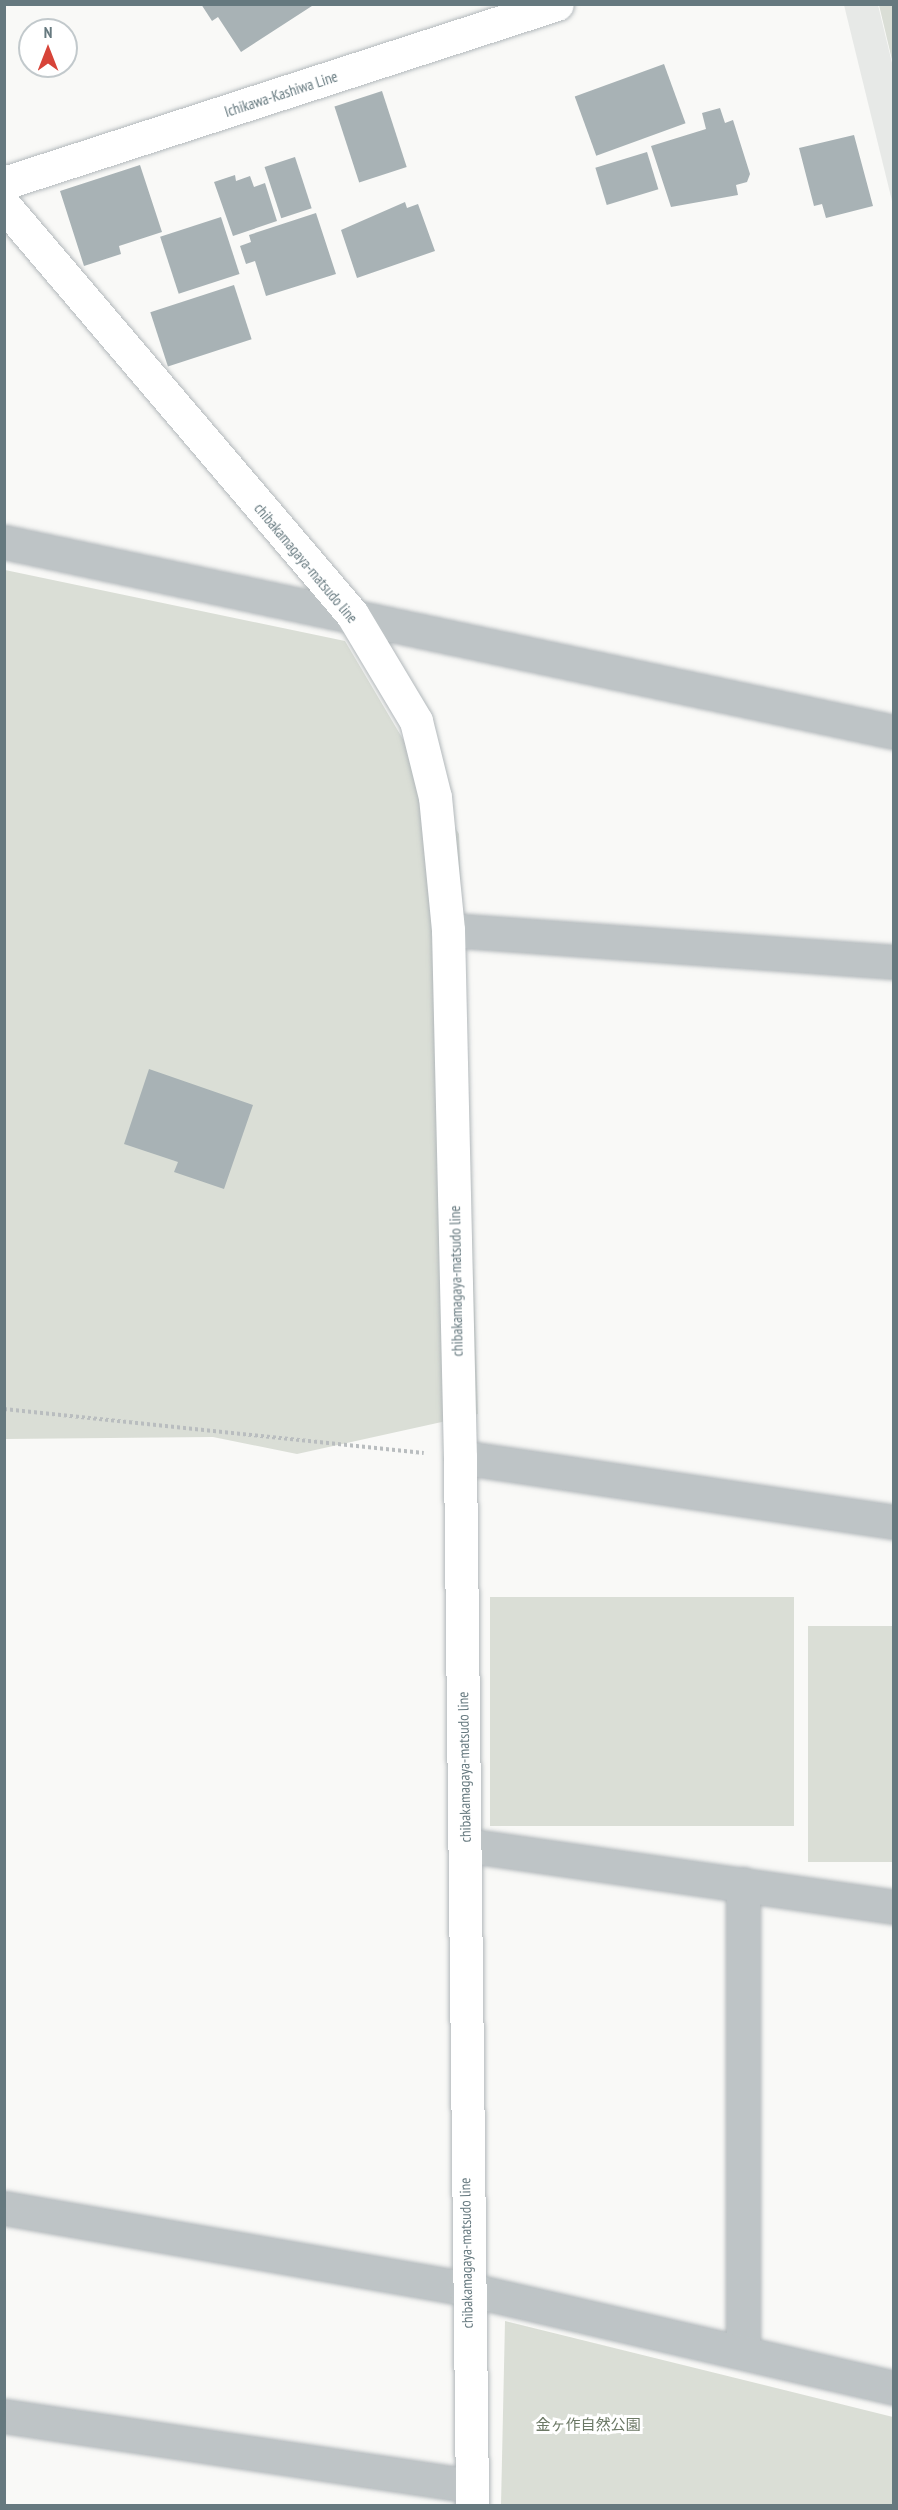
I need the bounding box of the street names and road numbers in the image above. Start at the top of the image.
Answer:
street label: Ichikawa-Kashiwa Line [222,67,340,121]
street label: chibakamagaya-matsudo line [251,499,361,627]
street label: chibakamagaya-matsudo line [446,1205,466,1357]
street label: chibakamagaya-matsudo line [454,1691,474,1843]
street label: chibakamagaya-matsudo line [456,2177,476,2329]

